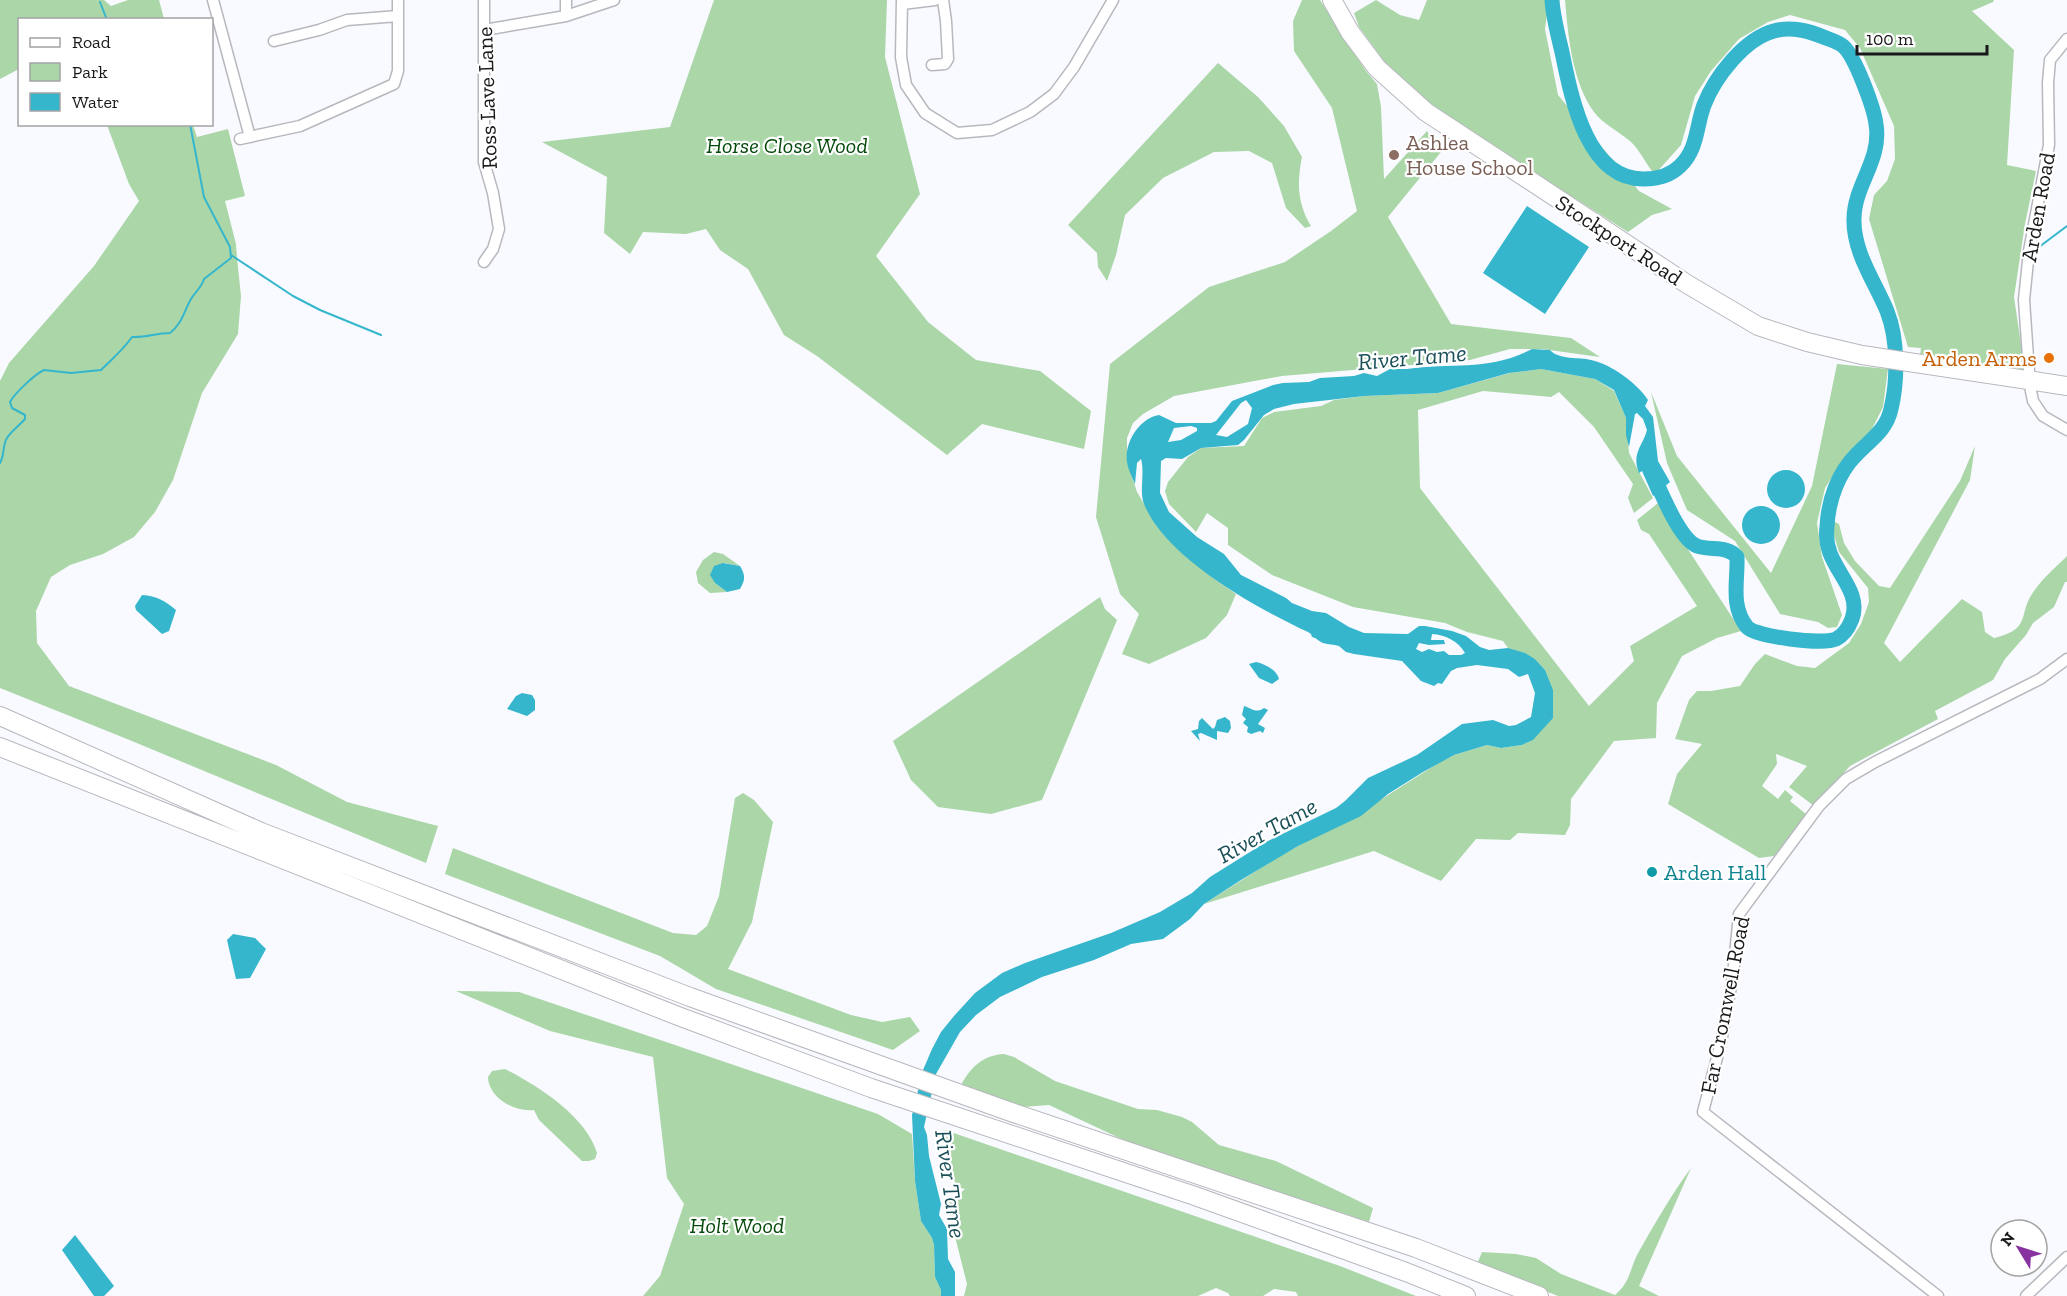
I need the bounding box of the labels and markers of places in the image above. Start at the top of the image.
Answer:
place label: Ashlea House School [1406,129,1533,181]
marker: Ashlea House School [1387,148,1401,162]
place label: Arden Arms [1922,345,2037,372]
marker: Arden Arms [2042,351,2056,365]
place label: Arden Hall [1664,859,1766,886]
marker: Arden Hall [1645,865,1659,879]

